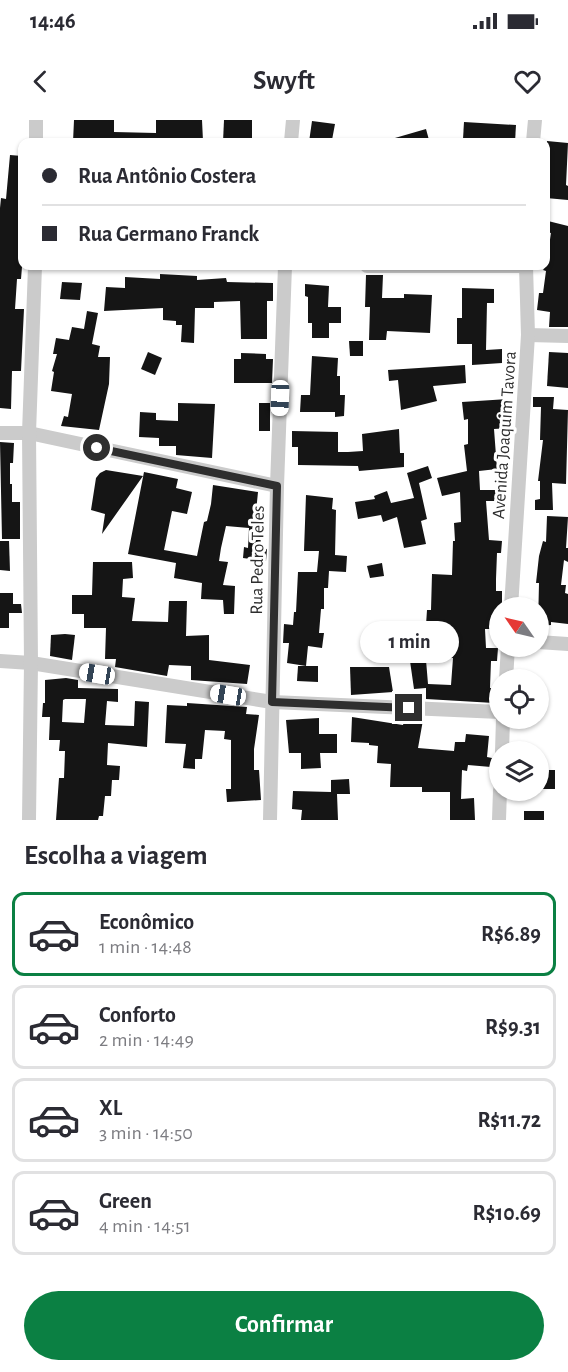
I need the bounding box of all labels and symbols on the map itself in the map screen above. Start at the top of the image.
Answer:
street label: Avenida Joaquim Tavora [490,351,520,520]
car [270,380,290,416]
route start [83,434,110,461]
street label: Rua Pedro Teles [248,505,268,615]
north arrow [489,597,549,657]
callout: 1 min [360,621,458,663]
car [78,662,116,686]
car [209,683,247,707]
route end [395,694,422,721]

